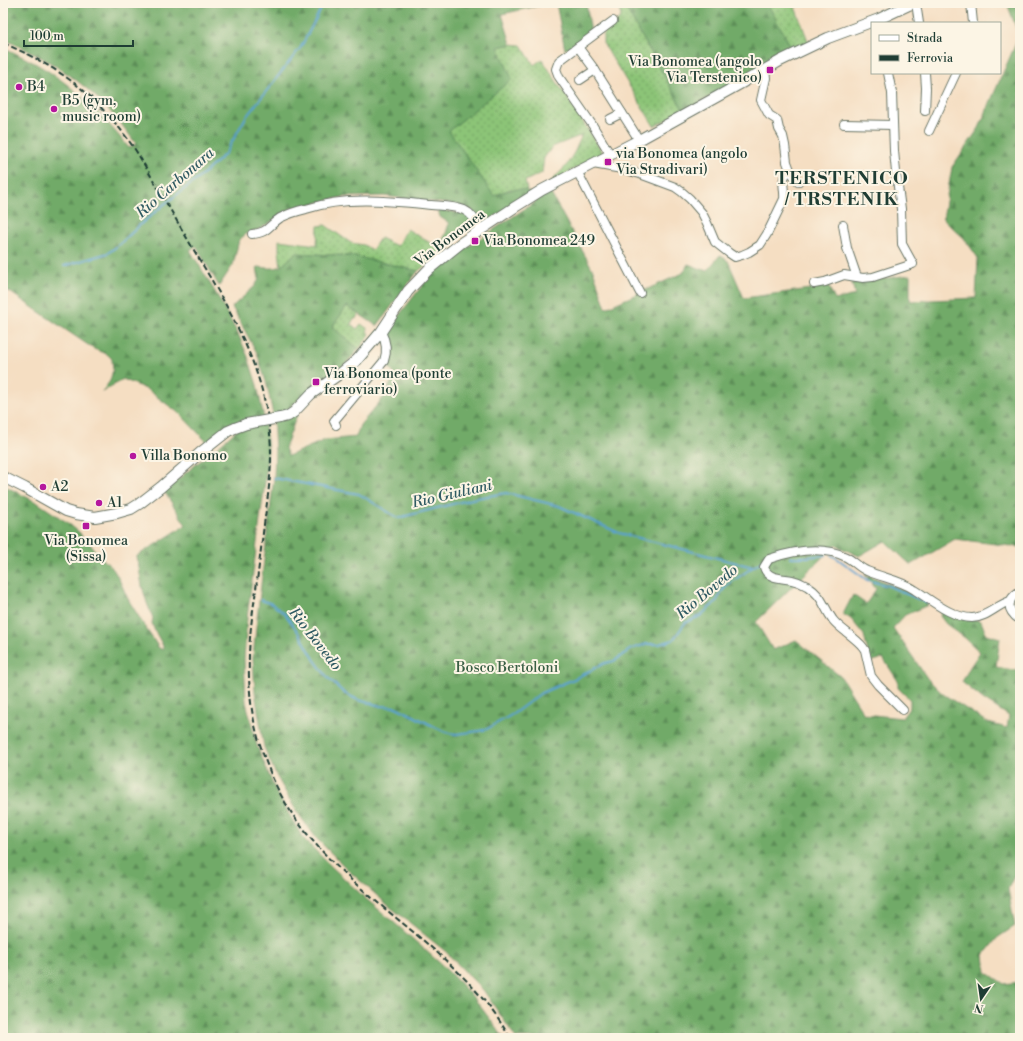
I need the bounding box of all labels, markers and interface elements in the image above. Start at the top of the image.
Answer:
scale bar [24,22,133,48]
legend [871,22,1001,74]
text: 100 m [30,29,64,44]
text: Strada [907,31,943,46]
text: Ferrovia [907,51,954,66]
place label: Via Bonomea (angolo Via Terstenico) [627,53,762,87]
marker: Via Bonomea (angolo Via Terstenico) [765,65,775,75]
place label: B4 [26,78,45,96]
marker: B4 [14,82,24,92]
place label: B5 (gym, music room) [61,92,141,126]
marker: B5 (gym, music room) [49,104,59,114]
water label: Rio Carbonara [131,143,219,223]
place label: via Bonomea (angolo Via Stradivari) [615,145,748,179]
marker: via Bonomea (angolo Via Stradivari) [603,157,613,167]
district label: TERSTENICO / TRSTENIK [775,167,909,211]
street label: Via Bonomea [410,205,490,271]
place label: Via Bonomea 249 [482,232,595,250]
marker: Via Bonomea 249 [470,236,480,246]
place label: Via Bonomea (ponte ferroviario) [323,365,452,399]
marker: Via Bonomea (ponte ferroviario) [311,377,321,387]
place label: Villa Bonomo [140,447,227,465]
marker: Villa Bonomo [128,451,138,461]
water label: Rio Giuliani [409,475,494,513]
place label: A2 [50,478,69,496]
marker: A2 [38,482,48,492]
place label: A1 [106,494,123,512]
marker: A1 [94,498,104,508]
marker: Via Bonomea (Sissa) [81,521,91,531]
place label: Via Bonomea (Sissa) [43,532,129,566]
water label: Rio Bovedo [671,561,742,624]
water label: Rio Bovedo [284,603,346,674]
park label: Bosco Bertoloni [455,659,559,677]
north arrow [961,979,1001,1019]
text: N [973,1000,985,1016]

